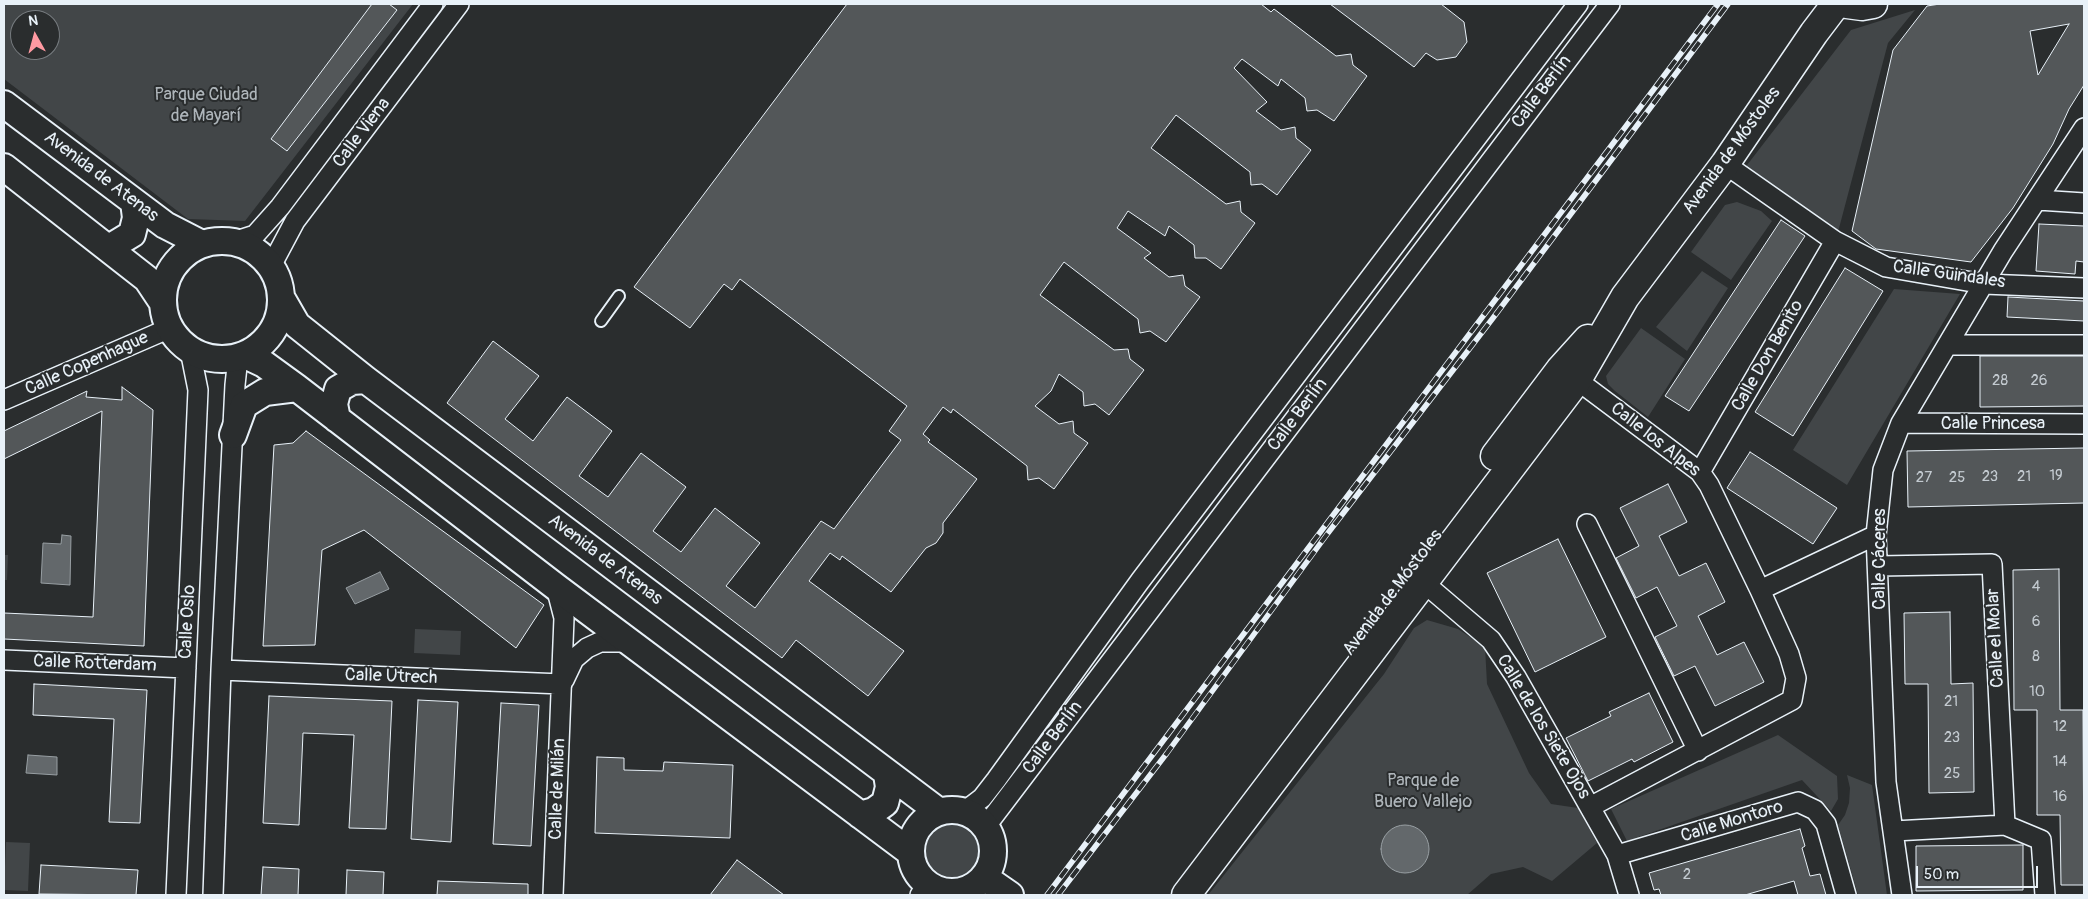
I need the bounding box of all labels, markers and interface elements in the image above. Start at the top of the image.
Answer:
north arrow [10,10,60,60]
text: N [27,12,39,30]
street label: Calle Berlín [1508,51,1576,133]
street label: Avenida de Móstoles [1678,83,1786,219]
park label: Parque Ciudad de Mayarí [154,84,258,126]
street label: Calle Viena [329,94,395,172]
street label: Avenida de Atenas [40,127,162,227]
street label: Calle Guindales [1891,256,2007,294]
street label: Calle Don Benito [1727,297,1809,415]
street label: Calle Copenhague [22,327,152,401]
house number: 28 [1992,372,2008,390]
house number: 26 [2030,372,2048,390]
street label: Calle Berlín [1264,374,1332,456]
street label: Calle los Alpes [1606,398,1704,482]
street label: Calle Princesa [1941,413,2045,435]
house number: 19 [2049,467,2063,485]
house number: 23 [1982,468,1998,486]
house number: 21 [2017,468,2031,486]
house number: 27 [1916,469,1932,487]
house number: 25 [1949,469,1965,487]
street label: Calle Cáceres [1869,508,1891,610]
street label: Avenida de Atenas [544,510,666,610]
street label: Avenida de Móstoles [1338,526,1448,660]
house number: 4 [2032,578,2040,596]
street label: Calle Oslo [175,584,201,660]
street label: Calle el Molar [1983,588,2009,688]
house number: 6 [2032,613,2040,631]
house number: 8 [2032,648,2040,666]
street label: Calle Rotterdam [33,651,157,677]
street label: Calle de los Siete Ojos [1491,651,1595,803]
street label: Calle Utrech [344,665,438,689]
house number: 10 [2029,683,2045,701]
house number: 21 [1944,693,1958,711]
street label: Calle Berlín [1019,697,1087,779]
house number: 12 [2053,718,2067,736]
house number: 23 [1944,729,1960,747]
street label: Calle de Milán [545,738,571,840]
house number: 14 [2053,753,2067,771]
house number: 25 [1944,765,1960,783]
park label: Parque de Buero Vallejo [1374,770,1472,812]
house number: 16 [2053,788,2067,806]
street label: Calle Montoro [1678,796,1786,848]
scale bar [1918,856,2040,888]
text: 50 m [1924,865,1959,884]
house number: 2 [1683,866,1691,884]

